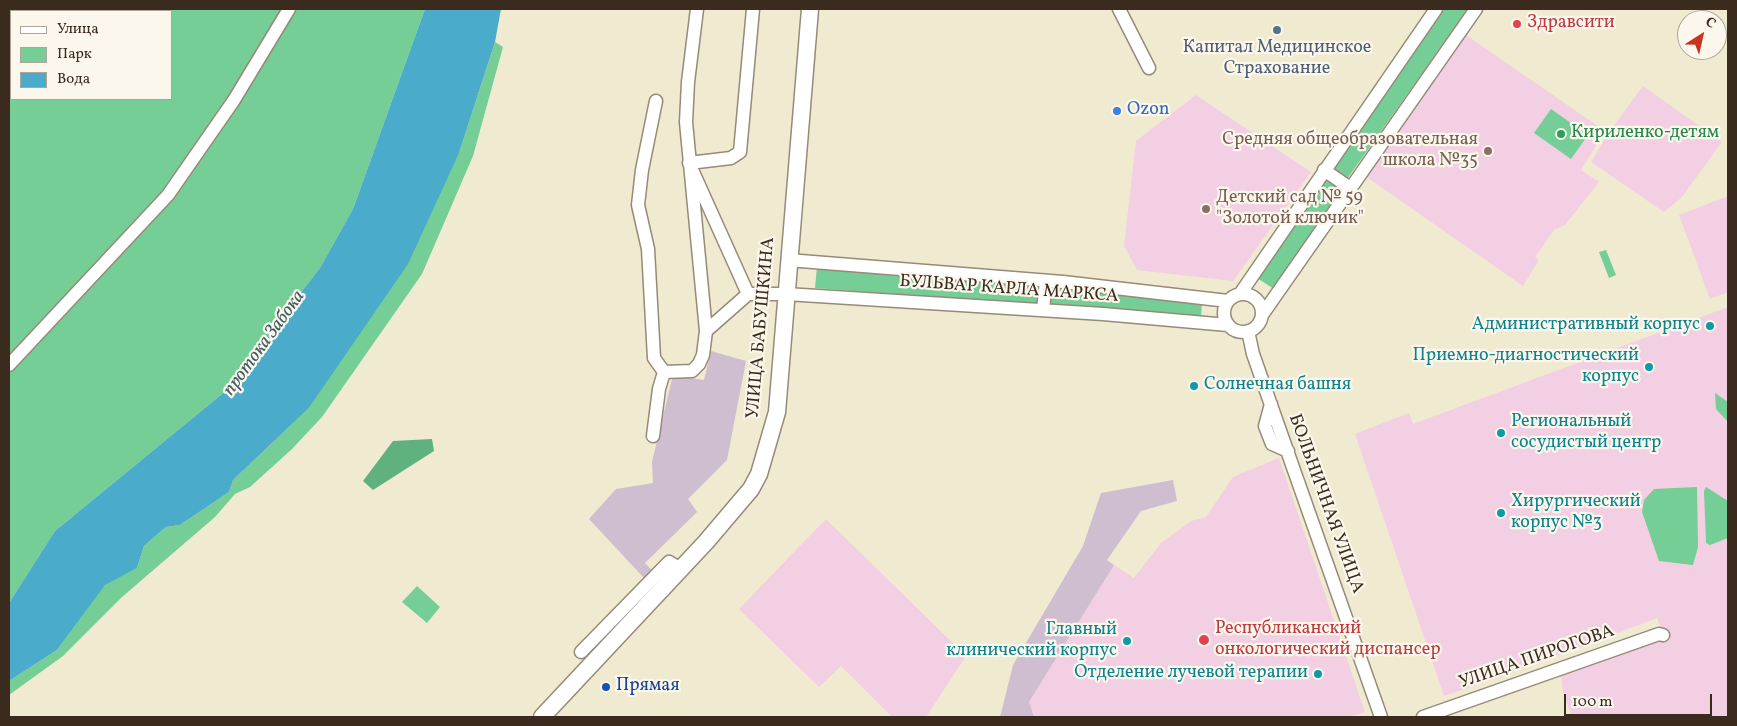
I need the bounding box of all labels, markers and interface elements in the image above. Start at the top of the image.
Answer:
legend [10,10,172,100]
north arrow [1677,10,1727,60]
place label: Здравсити [1527,13,1615,35]
text: С [1701,13,1719,33]
marker: Здравсити [1511,18,1523,30]
text: Улица [57,19,99,40]
marker: Капитал Медицинское Страхование [1271,24,1283,36]
place label: Капитал Медицинское Страхование [1183,38,1371,80]
text: Парк [57,44,92,65]
text: Вода [57,69,90,90]
place label: Ozon [1127,100,1169,122]
marker: Ozon [1111,105,1123,117]
place label: Кириленко-детям [1571,123,1719,145]
marker: Кириленко-детям [1555,128,1567,140]
place label: Средняя общеобразовательная школа №35 [1222,130,1478,172]
marker: Средняя общеобразовательная школа №35 [1482,145,1494,157]
place label: Детский сад № 59 "Золотой ключик" [1216,188,1364,230]
marker: Детский сад № 59 "Золотой ключик" [1200,203,1212,215]
street label: УЛИЦА БАБУШКИНА [743,236,781,420]
street label: БУЛЬВАР КАРЛА МАРКСА [899,272,1119,308]
water label: протока Забока [219,287,311,401]
place label: Административный корпус [1472,315,1700,337]
marker: Административный корпус [1704,320,1716,332]
place label: Приемно-диагностический корпус [1412,346,1639,388]
marker: Приемно-диагностический корпус [1643,361,1655,373]
place label: Солнечная башня [1204,375,1351,397]
marker: Солнечная башня [1188,380,1200,392]
street label: БОЛЬНИЧНАЯ УЛИЦА [1282,411,1368,597]
place label: Региональный сосудистый центр [1511,412,1661,454]
marker: Региональный сосудистый центр [1495,427,1507,439]
place label: Хирургический корпус №3 [1511,492,1641,534]
marker: Хирургический корпус №3 [1495,507,1507,519]
place label: Республиканский онкологический диспансер [1215,619,1441,662]
place label: Главный клинический корпус [946,620,1117,662]
street label: УЛИЦА ПИРОГОВА [1457,621,1617,695]
marker: Республиканский онкологический диспансер [1197,633,1211,647]
marker: Главный клинический корпус [1121,635,1133,647]
place label: Отделение лучевой терапии [1074,663,1308,685]
marker: Отделение лучевой терапии [1312,668,1324,680]
place label: Прямая [616,676,680,698]
marker: Прямая [600,681,612,693]
scale bar [1567,684,1714,716]
text: 100 m [1572,692,1612,713]

